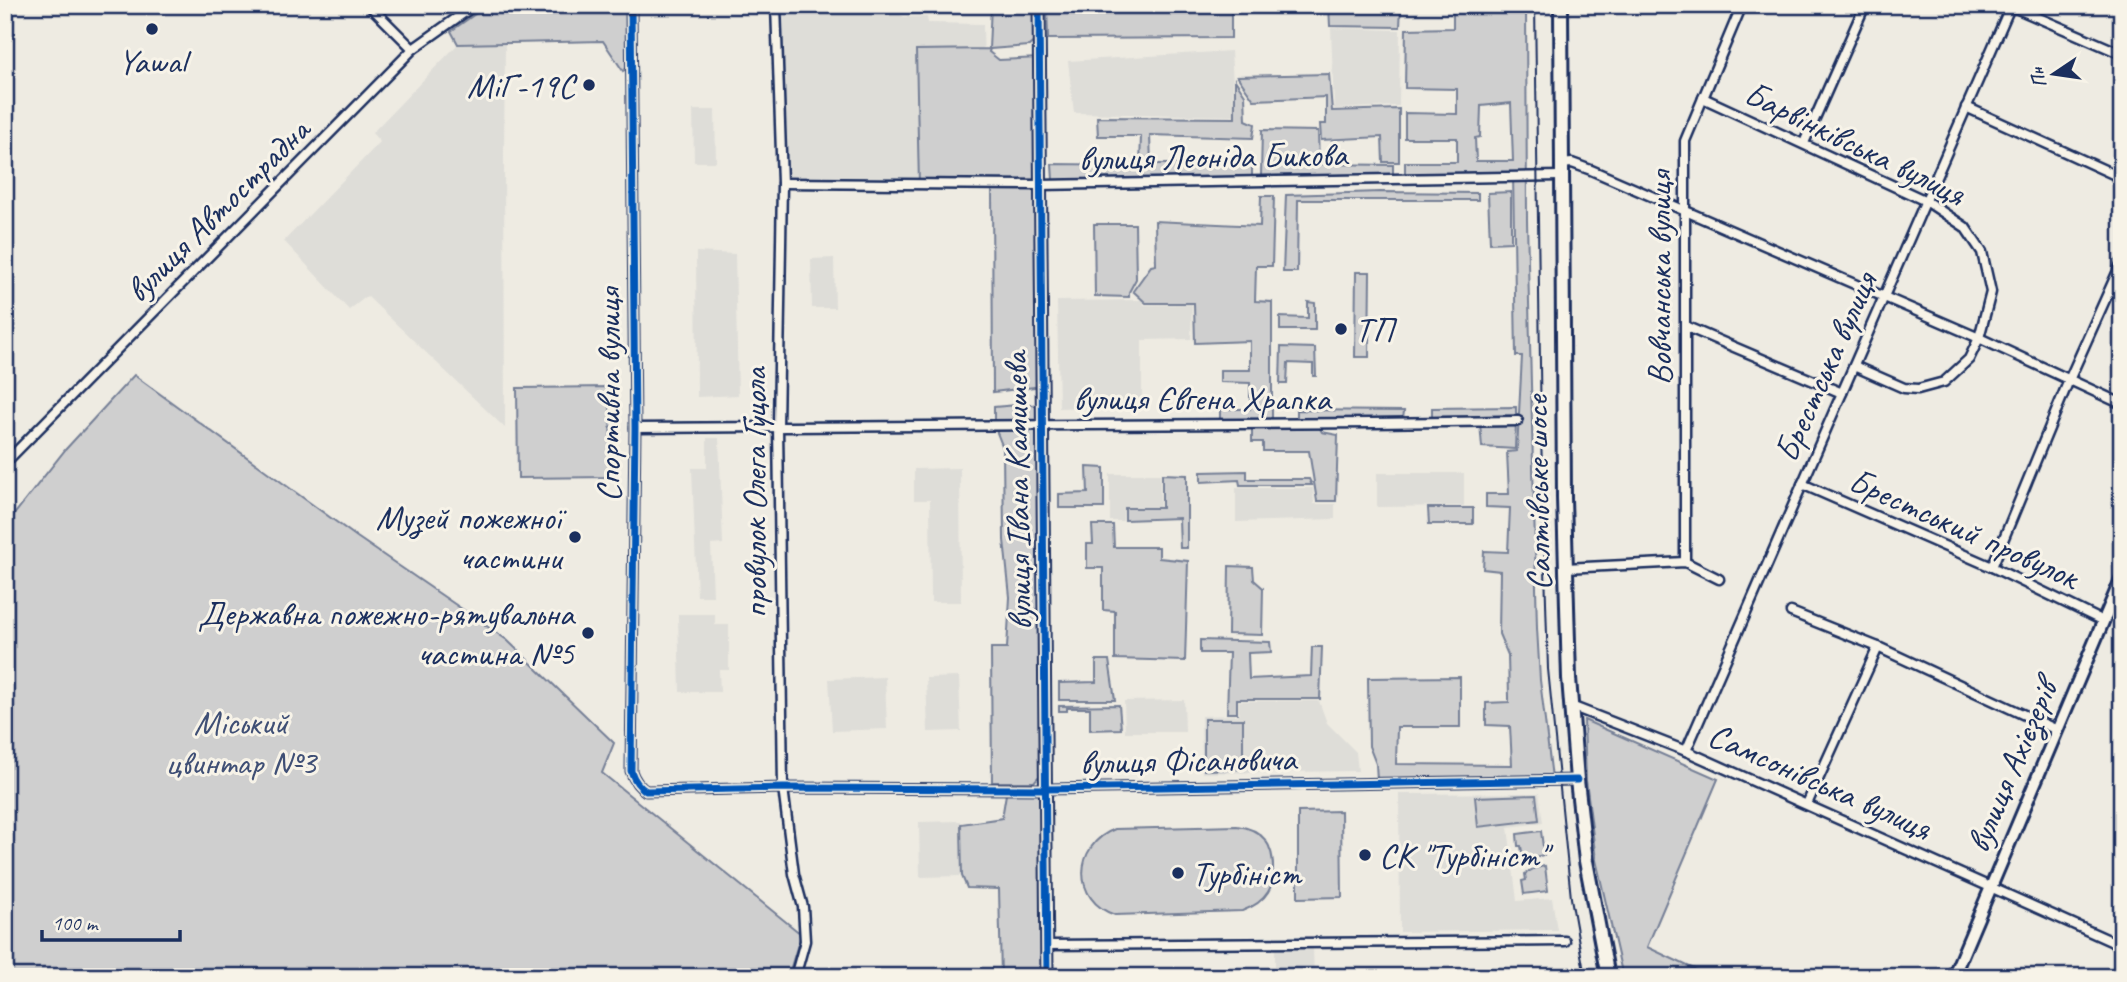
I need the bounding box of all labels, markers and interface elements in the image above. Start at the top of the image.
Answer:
marker: Yawal [144,21,160,37]
north arrow [2018,38,2088,108]
place label: Yawal [118,39,192,84]
place label: МіГ-19С [467,63,578,108]
text: Пн [2024,64,2052,90]
street label: Барвінківська вулиця [1737,71,1974,217]
marker: МіГ-19С [581,77,597,93]
street label: вулиця Автострадна [116,107,321,312]
street label: вулиця Леоніда Бикова [1078,132,1350,181]
street label: Вовчанська вулиця [1637,168,1682,385]
street label: Брестська вулиця [1764,264,1888,469]
street label: Спортивна вулиця [586,285,631,502]
place label: ТП [1355,307,1398,352]
marker: ТП [1333,321,1349,337]
street label: вулиця Івана Камишева [993,349,1042,631]
street label: провулок Олега Гуцола [732,366,777,618]
street label: вулиця Євгена Храпка [1073,376,1333,421]
street label: Салтівське шосе [1513,392,1562,591]
street label: Брестський провулок [1842,458,2089,600]
place label: Музей пожежної частини [376,495,567,580]
marker: Музей пожежної частини [567,529,583,545]
place label: Державна пожежно-рятувальна частина №5 [198,591,577,676]
marker: Державна пожежно-рятувальна частина №5 [580,625,596,641]
street label: вулиця Ахієзерів [1955,666,2071,859]
park label: Міський цвинтар №3 [166,700,318,785]
street label: Самсонівська вулиця [1701,712,1939,851]
street label: вулиця Фісановича [1080,736,1299,785]
place label: СК "Турбініст" [1379,833,1554,878]
marker: СК "Турбініст" [1357,847,1373,863]
place label: Турбініст [1192,851,1303,896]
marker: Турбініст [1170,865,1186,881]
scale bar [42,898,180,942]
text: 100 m [52,910,99,936]

